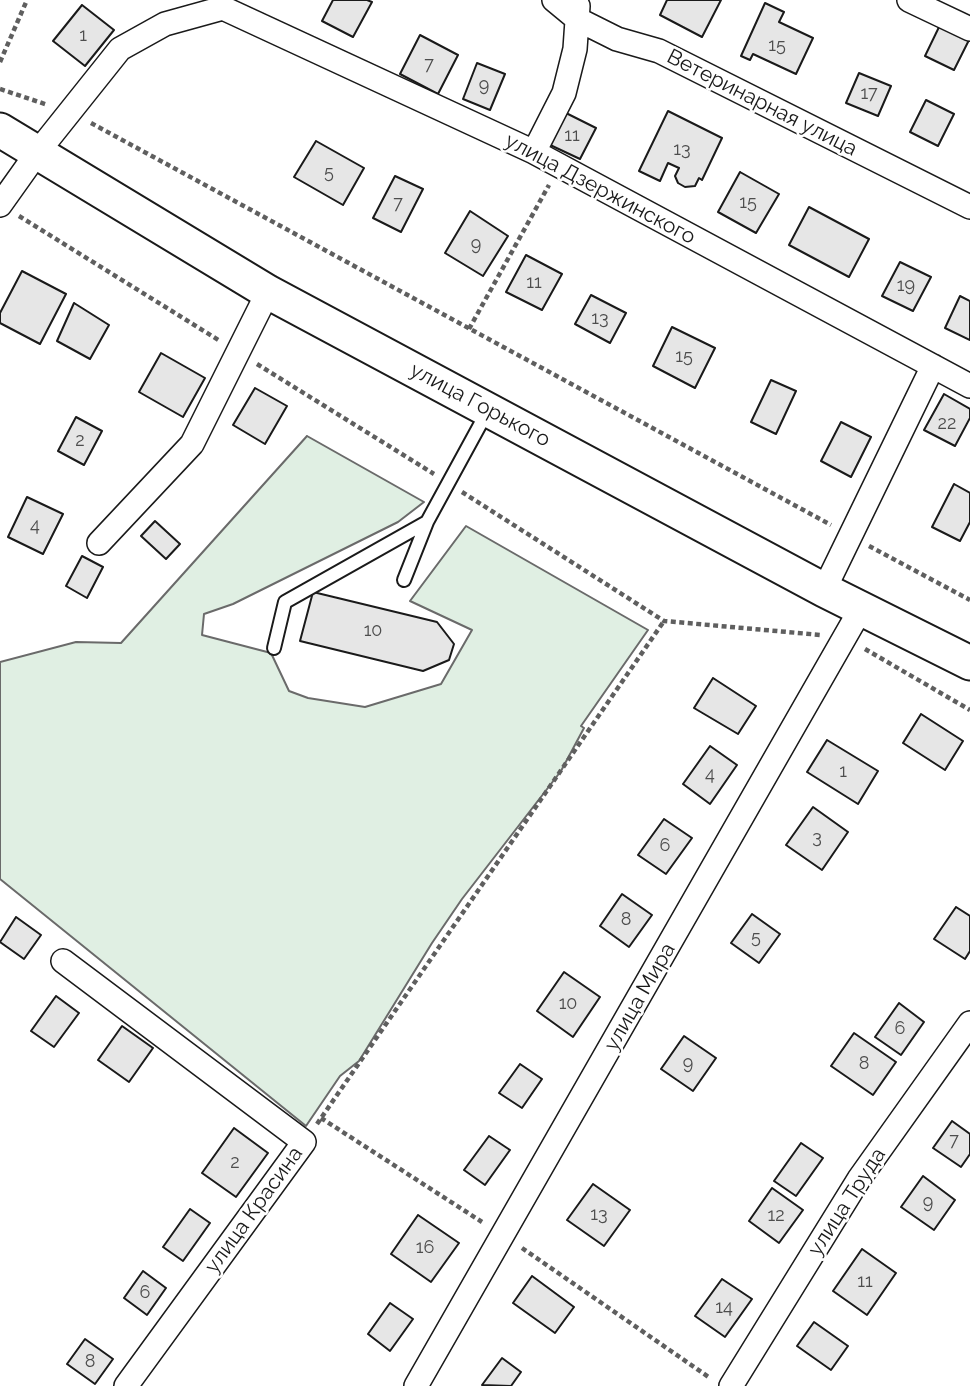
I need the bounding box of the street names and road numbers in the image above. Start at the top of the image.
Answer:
street label: Ветеринарная улица [663,44,861,162]
street label: улица Дзержинского [500,128,700,250]
street label: улица Горького [406,357,554,453]
street label: улица Мира [599,939,681,1055]
street label: улица Красина [200,1142,308,1278]
street label: улица Труда [803,1143,891,1261]

